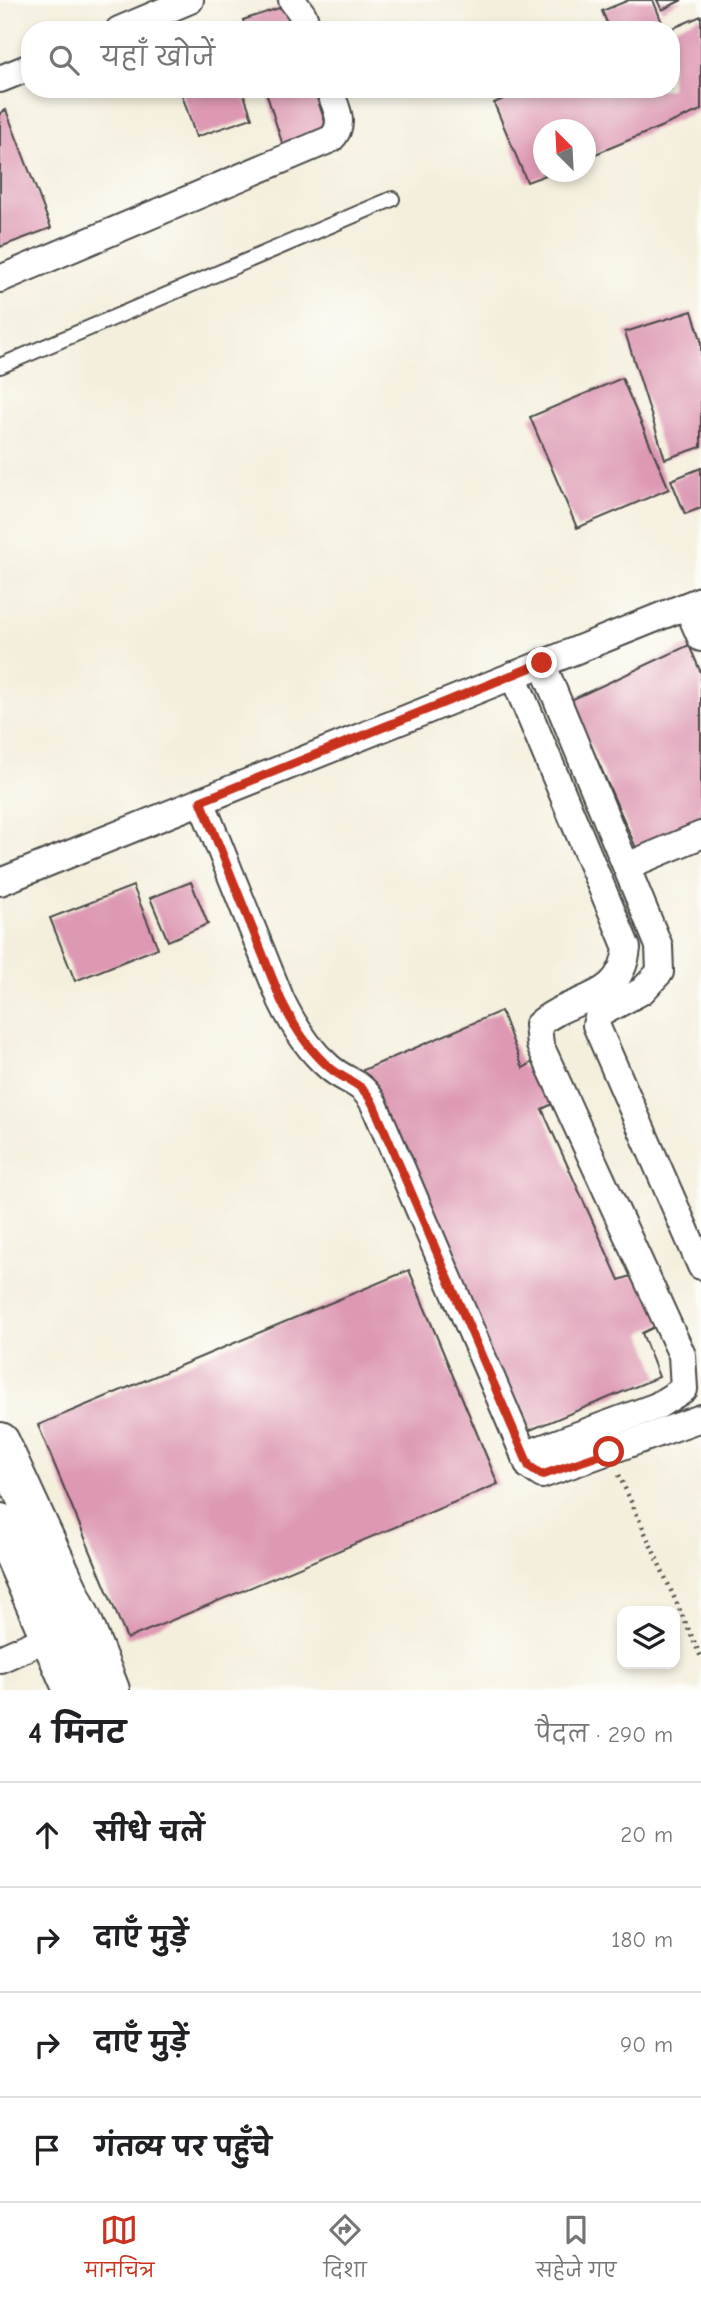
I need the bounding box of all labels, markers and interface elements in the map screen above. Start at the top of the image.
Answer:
search box [21,21,680,98]
icon: search [45,41,83,79]
text: यहाँ खोजें [101,43,215,73]
north arrow [533,119,596,182]
route end [526,647,557,678]
route start [593,1436,624,1467]
map controls [617,1606,680,1669]
button: layers [617,1606,680,1669]
text: 4 मिनट [28,1716,126,1751]
text: पैदल · 290 m [535,1721,673,1748]
icon: ahead [28,1816,66,1854]
text: सीधे चलें [95,1818,204,1848]
text: 20 m [620,1821,673,1848]
icon: right [28,1921,66,1959]
text: दाएँ मुड़ें [95,1923,188,1953]
text: 180 m [611,1926,673,1953]
icon: right [28,2026,66,2064]
text: दाएँ मुड़ें [95,2028,188,2058]
text: 90 m [620,2031,673,2058]
icon: arrive [28,2131,66,2169]
text: गंतव्य पर पहुँचे [95,2133,272,2163]
tab: मानचित्र [85,2211,154,2291]
tab: दिशा [324,2211,367,2291]
tab: सहेजे गए [536,2211,616,2291]

